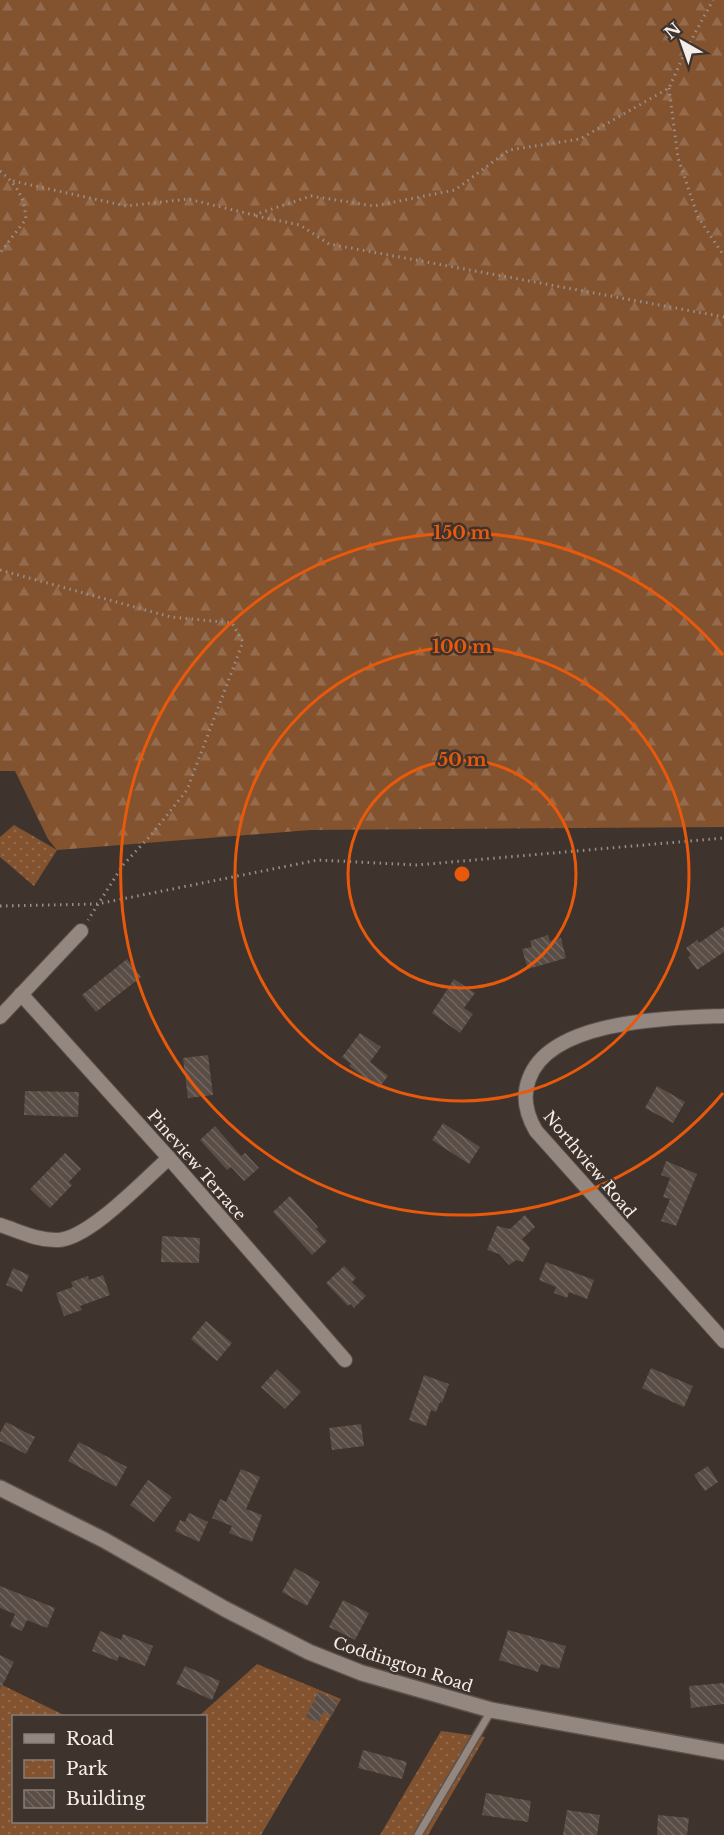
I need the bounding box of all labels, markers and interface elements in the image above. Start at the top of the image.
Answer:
north arrow [652,12,712,72]
text: N [660,18,685,43]
text: 150 m [434,522,491,544]
text: 100 m [432,636,492,658]
text: 50 m [438,749,487,771]
centre of rings [452,864,472,884]
street label: Pineview Terrace [144,1106,250,1224]
street label: Northview Road [539,1107,641,1222]
street label: Coddington Road [331,1632,476,1696]
legend [12,1715,207,1823]
text: Road [66,1728,114,1750]
text: Park [66,1758,108,1780]
text: Building [66,1788,145,1810]

